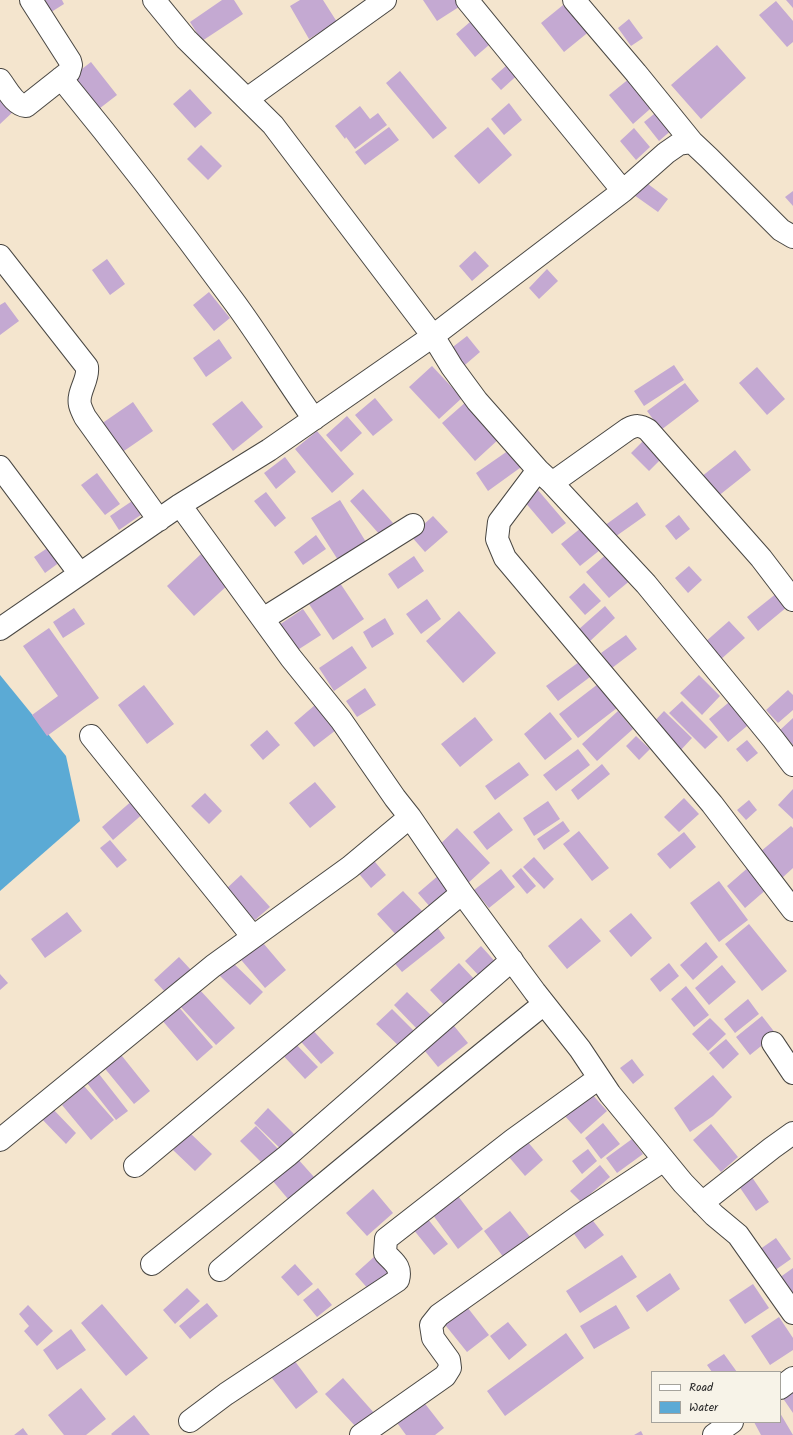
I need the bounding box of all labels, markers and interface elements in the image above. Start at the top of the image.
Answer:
legend [651,1371,781,1423]
text: Road [689,1378,713,1397]
text: Water [689,1398,718,1417]

